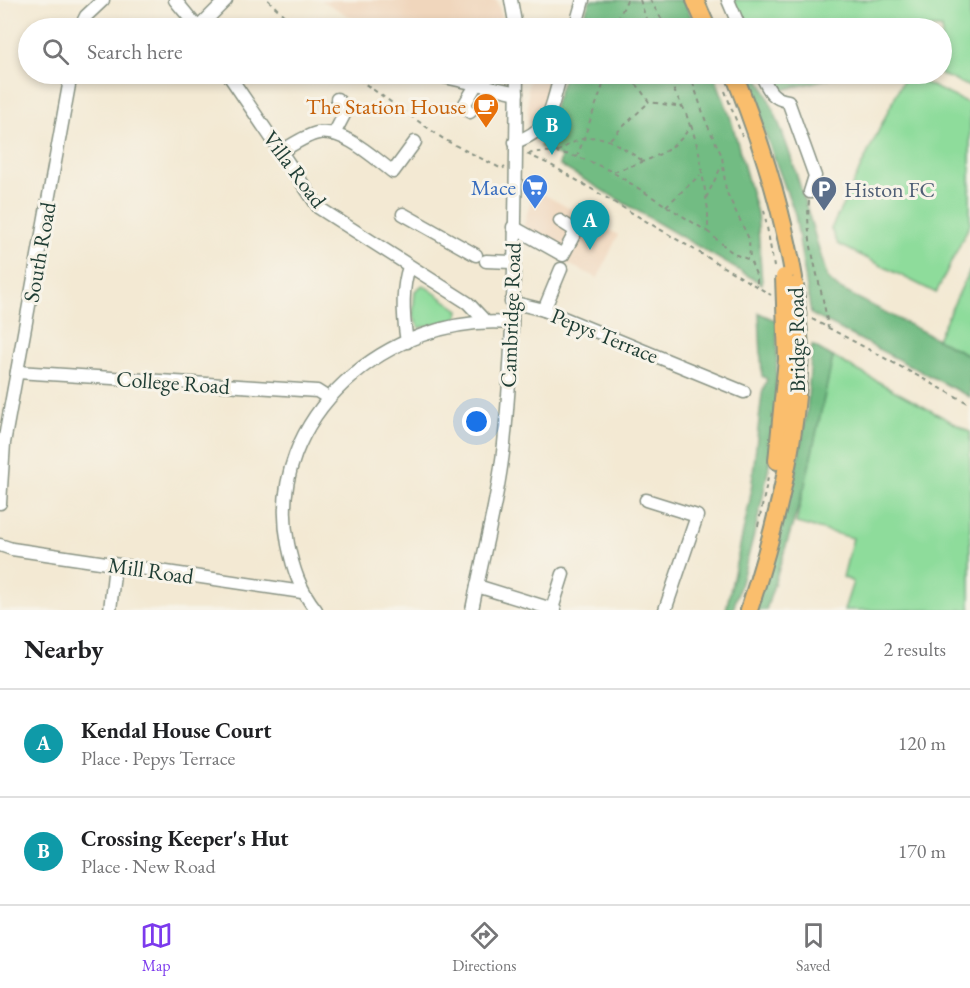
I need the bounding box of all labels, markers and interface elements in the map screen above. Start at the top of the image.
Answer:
search box [18,18,952,84]
icon: search [39,35,72,68]
text: Search here [87,37,182,66]
cafe icon: The Station House [471,91,501,129]
place label: The Station House [306,92,466,121]
pin: B [532,106,572,155]
street label: Villa Road [256,125,334,214]
supermarket icon: Mace [520,172,550,210]
place label: Mace [471,173,516,202]
parking icon: Histon FC [809,174,839,212]
place label: Histon FC [844,175,935,204]
street label: South Road [16,199,63,305]
pin: A [570,200,610,250]
street label: Cambridge Road [493,241,528,388]
street label: Bridge Road [781,286,812,393]
street label: Pepys Terrace [547,301,663,370]
street label: College Road [115,364,232,401]
your location [462,407,491,436]
street label: Mill Road [106,550,196,591]
text: Nearby [24,632,104,666]
text: 2 results [883,636,946,662]
text: Kendal House Court [81,716,272,745]
text: A [36,730,51,756]
text: 120 m [898,730,946,756]
text: Place · Pepys Terrace [81,745,235,771]
text: Crossing Keeper's Hut [81,824,289,853]
text: B [37,838,50,864]
text: 170 m [898,838,946,864]
text: Place · New Road [81,853,216,879]
tab: Map [140,919,173,976]
tab: Directions [452,919,517,976]
tab: Saved [796,919,830,976]

